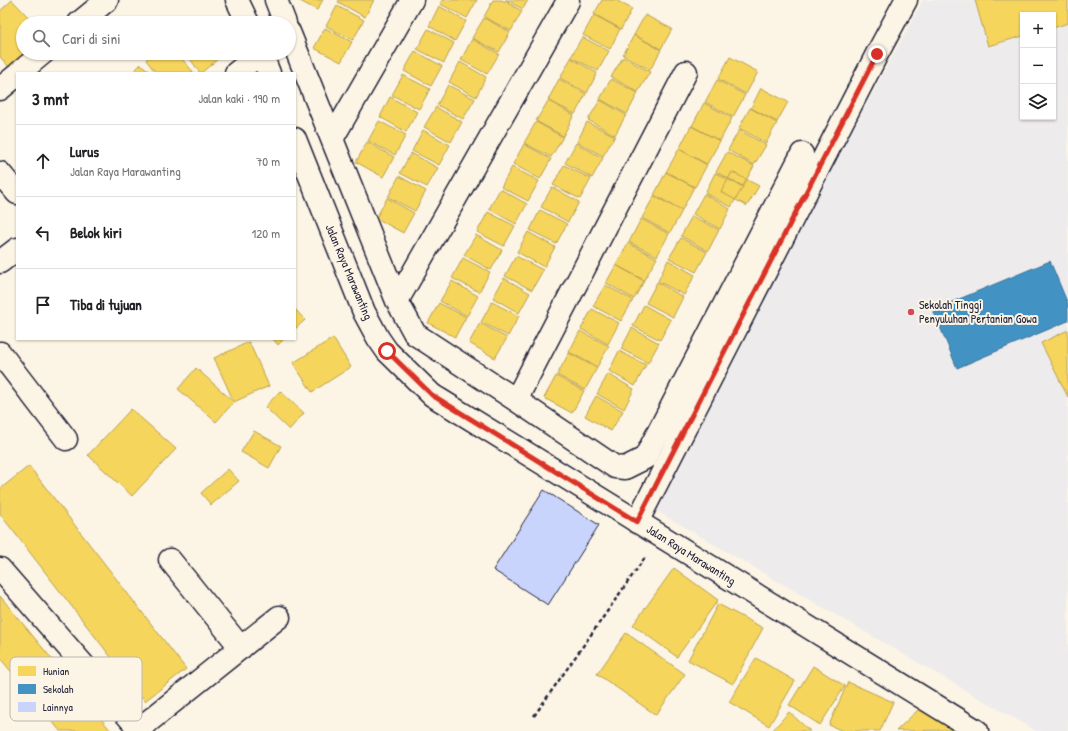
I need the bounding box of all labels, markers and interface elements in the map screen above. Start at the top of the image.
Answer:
map controls [1020,12,1056,120]
button: + [1020,12,1056,48]
search box [16,16,296,60]
icon: search [30,27,52,49]
text: Cari di sini [62,28,121,49]
route end [868,45,886,63]
button: − [1020,48,1056,84]
button: layers [1020,84,1056,120]
text: 3 mnt [32,87,69,110]
text: Jalan kaki · 190 m [198,89,280,107]
text: Lurus [70,141,99,162]
icon: ahead [32,150,54,172]
text: 70 m [256,152,280,170]
text: Jalan Raya Marawanting [70,162,181,180]
street label: Jalan Raya Marawanting [322,221,377,322]
icon: left [32,222,54,244]
text: Belok kiri [70,222,122,243]
text: 120 m [252,224,280,242]
icon: arrive [32,294,54,316]
text: Tiba di tujuan [70,294,142,315]
place label: Sekolah Tinggi Penyuluhan Pertanian Gowa [919,296,1037,327]
marker: Sekolah Tinggi Penyuluhan Pertanian Gowa [906,307,916,317]
route start [378,342,396,360]
street label: Jalan Raya Marawanting [643,520,739,589]
legend [10,657,142,721]
text: Hunian [43,664,69,678]
text: Sekolah [43,682,74,696]
text: Lainnya [43,700,73,714]

